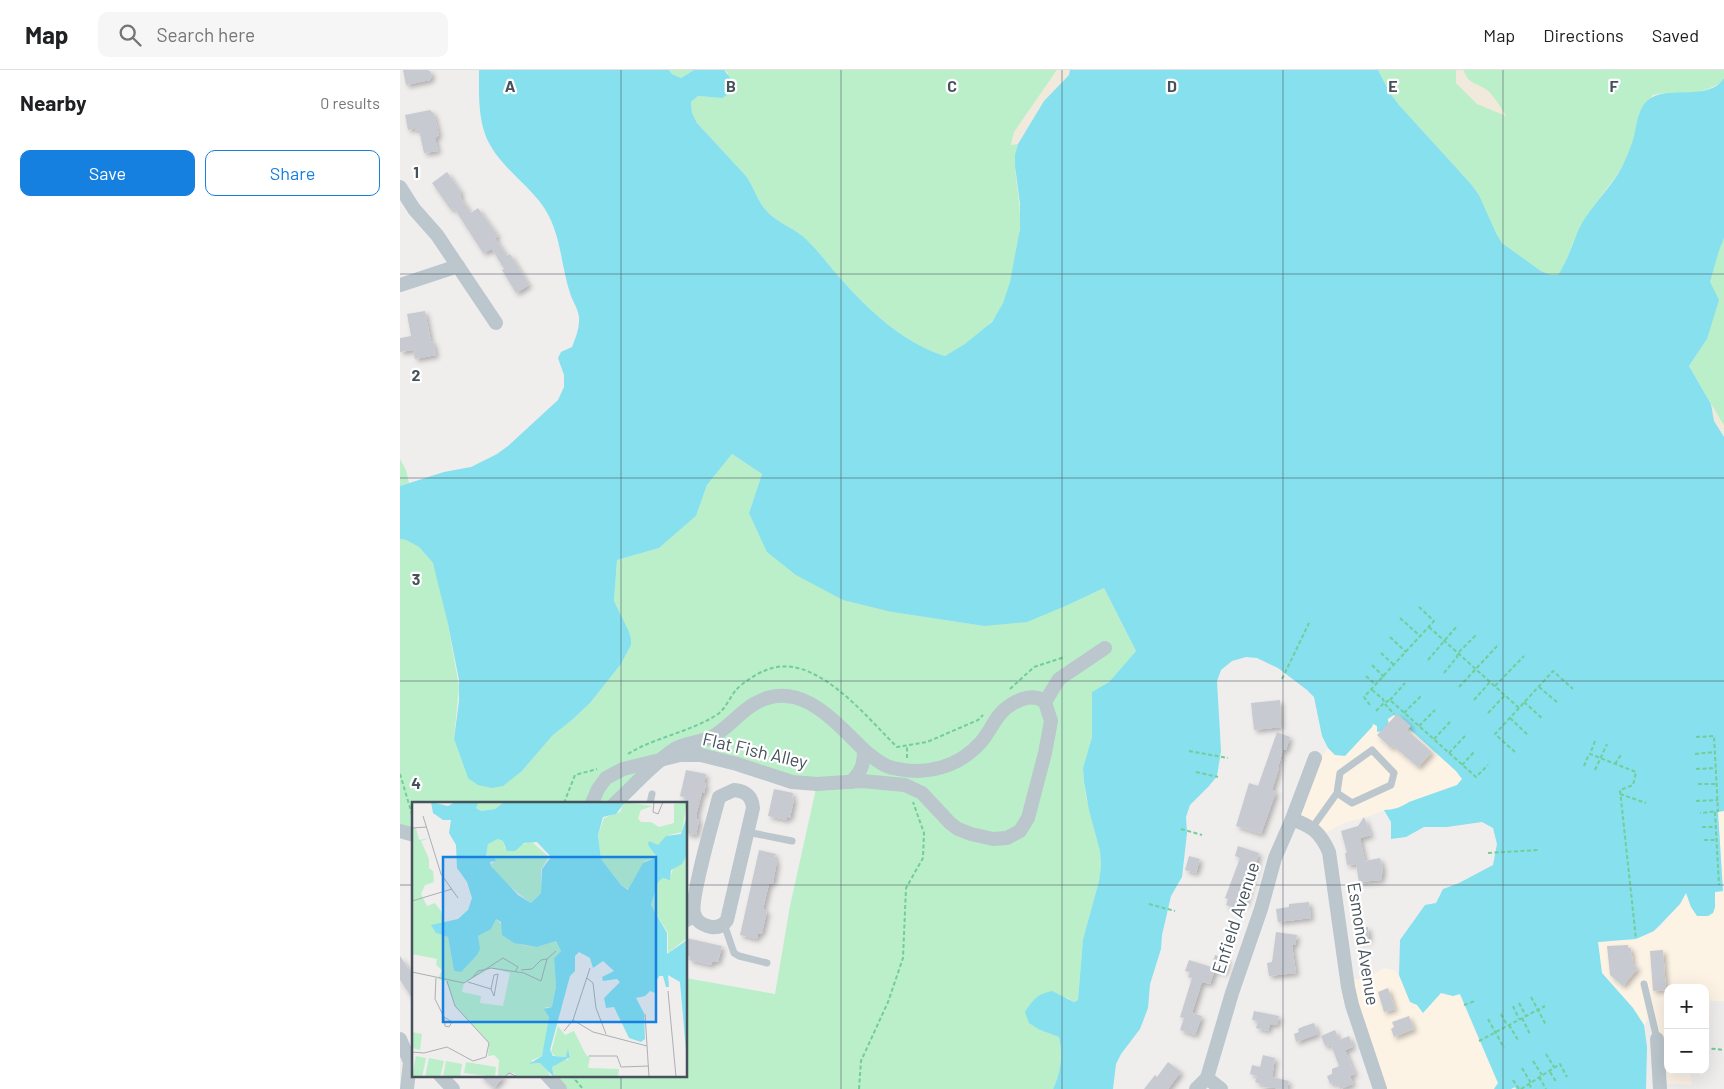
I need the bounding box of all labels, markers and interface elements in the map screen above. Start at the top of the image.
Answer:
search box [98,12,448,57]
text: Map [25,20,68,49]
icon: search [116,21,144,49]
text: Search here [156,23,255,46]
text: Map [1483,24,1515,46]
text: Directions [1543,24,1624,46]
text: Saved [1652,24,1699,46]
text: A [505,76,516,95]
text: B [726,76,736,95]
text: C [947,76,957,95]
text: D [1167,76,1177,95]
text: E [1388,76,1398,95]
text: F [1610,76,1619,95]
text: Nearby [20,90,86,115]
text: 0 results [320,93,380,112]
button: Save [20,150,195,196]
button: Share [205,150,380,196]
text: 1 [413,162,419,181]
text: 2 [412,365,421,384]
text: 3 [412,569,420,588]
street label: Flat Fish Alley [700,727,810,773]
text: 4 [411,773,421,792]
inset map [412,802,688,1076]
street label: Enfield Avenue [1207,859,1263,976]
street label: Esmond Avenue [1343,881,1385,1007]
map controls [1664,984,1709,1074]
button: + [1664,984,1709,1029]
button: − [1664,1029,1709,1074]

